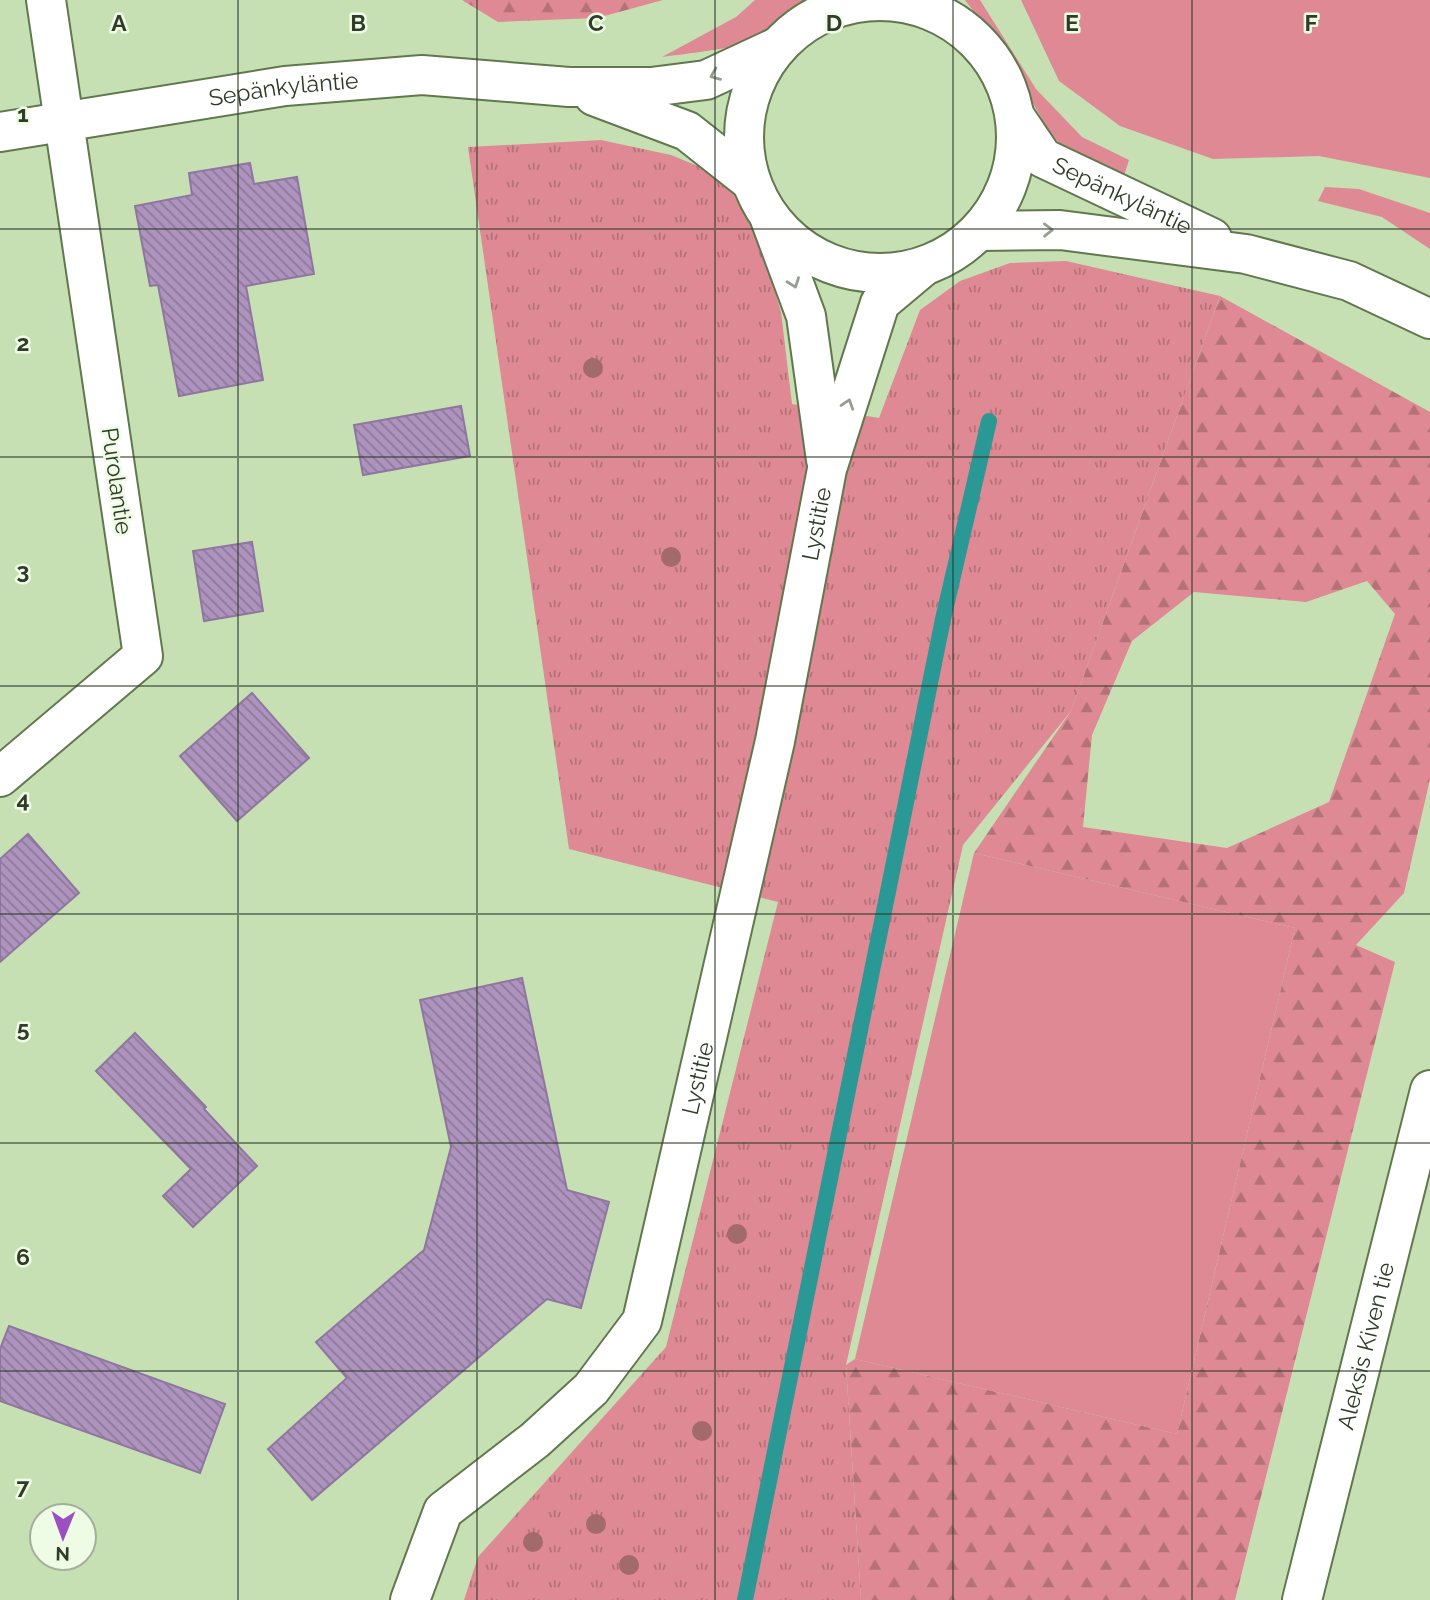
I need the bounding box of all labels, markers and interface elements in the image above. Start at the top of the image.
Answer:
text: A [111,9,127,36]
text: B [350,9,366,36]
text: C [588,9,604,36]
text: D [826,9,842,36]
text: E [1065,9,1079,36]
text: F [1304,9,1318,36]
street label: Sepänkyläntie [207,66,359,111]
one-way arrow [709,67,721,81]
text: 1 [17,100,29,127]
street label: Sepänkyläntie [1049,151,1196,240]
one-way arrow [1043,222,1053,238]
one-way arrow [785,276,799,288]
text: 2 [17,329,29,356]
one-way arrow [840,398,855,410]
street label: Purolantie [97,426,138,536]
street label: Lystitie [796,485,836,563]
text: 3 [17,557,29,584]
text: 4 [16,786,30,813]
text: 5 [17,1015,30,1042]
street label: Lystitie [676,1039,719,1117]
text: 6 [16,1243,30,1270]
street label: Aleksis Kiven tie [1331,1259,1399,1432]
text: 7 [17,1472,30,1499]
north arrow [28,1502,98,1572]
text: N [55,1543,70,1565]

